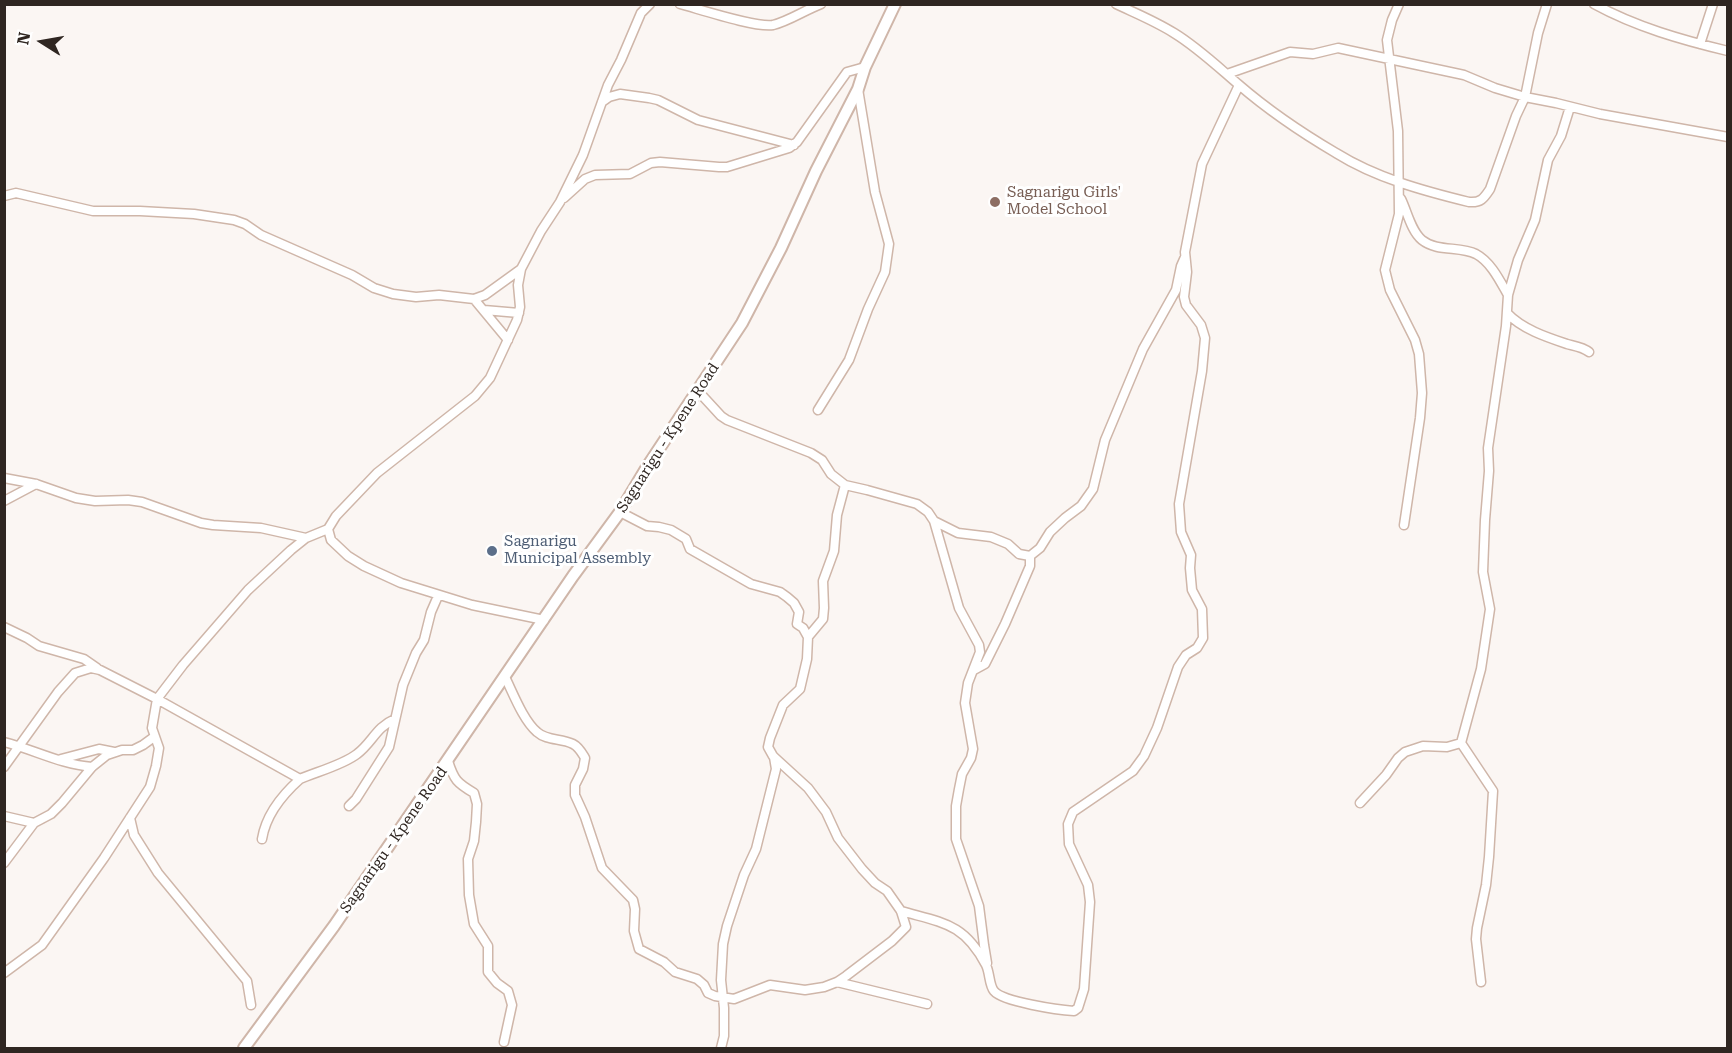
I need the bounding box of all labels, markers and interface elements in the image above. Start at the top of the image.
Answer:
north arrow [12,12,72,72]
text: N [13,31,34,46]
place label: Sagnarigu Girls' Model School [1007,184,1121,219]
marker: Sagnarigu Girls' Model School [988,195,1002,209]
street label: Sagnarigu - Kpene Road [613,360,723,516]
place label: Sagnarigu Municipal Assembly [504,533,651,568]
marker: Sagnarigu Municipal Assembly [485,544,499,558]
street label: Sagnarigu - Kpene Road [337,763,451,917]

